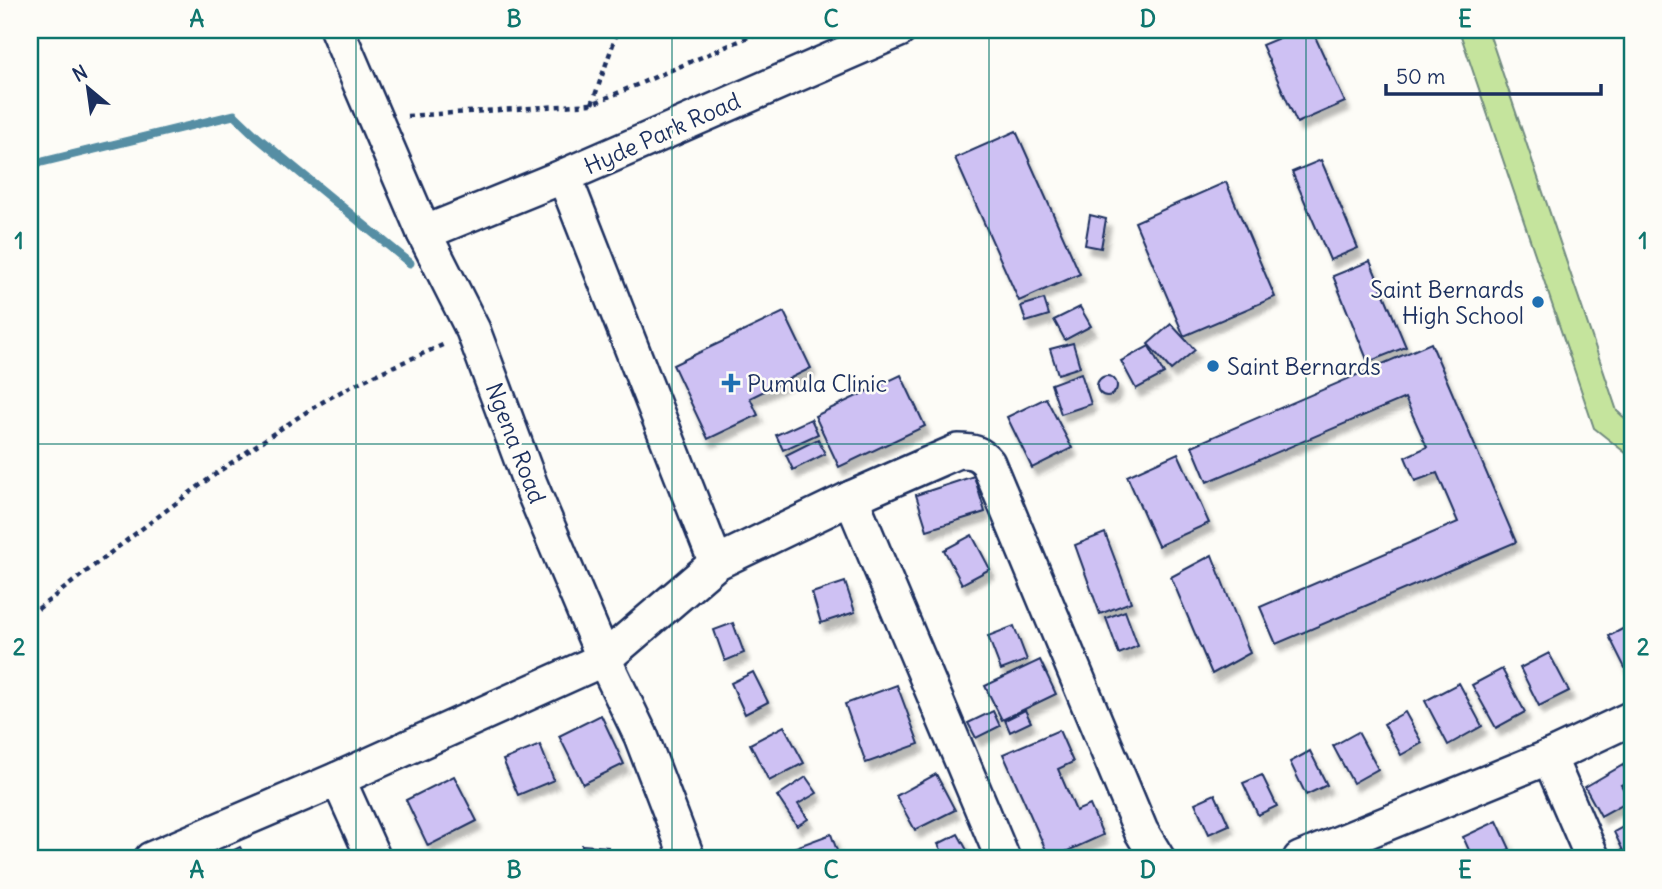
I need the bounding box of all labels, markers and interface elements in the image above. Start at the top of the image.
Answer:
text: A [190,4,205,33]
text: B [506,4,522,33]
text: C [823,4,839,33]
text: D [1140,4,1156,33]
text: E [1458,4,1472,33]
north arrow [52,52,122,122]
scale bar [1386,52,1601,96]
text: N [68,59,91,87]
text: 50 m [1396,63,1445,90]
street label: Hyde Park Road [579,86,745,180]
text: 1 [14,226,24,255]
text: 1 [1638,226,1648,255]
place label: Saint Bernards High School [1370,275,1524,330]
marker: Saint Bernards High School [1530,294,1546,310]
place label: Saint Bernards [1227,352,1381,381]
marker: Saint Bernards [1205,358,1221,374]
place label: Pumula Clinic [747,369,887,398]
marker: Pumula Clinic [721,373,741,393]
street label: Ngena Road [480,379,552,507]
text: 2 [13,632,26,661]
text: 2 [1637,632,1650,661]
text: A [190,855,205,884]
text: B [506,855,522,884]
text: C [823,855,839,884]
text: D [1140,855,1156,884]
text: E [1458,855,1472,884]

